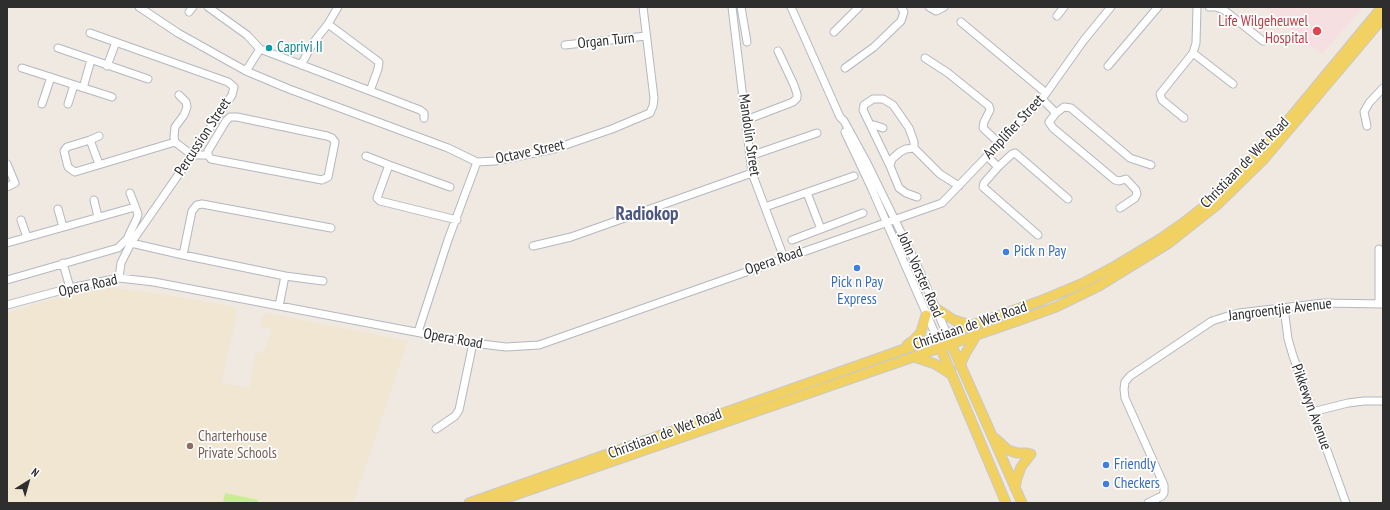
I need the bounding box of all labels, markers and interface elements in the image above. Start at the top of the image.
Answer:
place label: Life Wilgeheuwel Hospital [1218,13,1308,48]
marker: Life Wilgeheuwel Hospital [1311,25,1323,37]
street label: Organ Turn [577,29,635,53]
place label: Caprivi II [277,39,323,57]
marker: Caprivi II [264,43,274,53]
street label: Amplifier Street [980,91,1048,163]
street label: Mandolin Street [734,93,764,177]
street label: Percussion Street [171,95,235,179]
street label: Christiaan de Wet Road [1197,114,1293,212]
street label: Octave Street [494,136,566,168]
district label: Radiokop [615,204,679,226]
street label: John Vorster Road [893,230,947,320]
street label: Opera Road [743,243,805,279]
place label: Pick n Pay [1014,243,1066,261]
marker: Pick n Pay [1001,247,1011,257]
marker: Pick n Pay Express [852,263,862,273]
street label: Opera Road [57,271,119,301]
place label: Pick n Pay Express [831,274,883,309]
street label: Jangroentjie Avenue [1227,295,1333,325]
street label: Christiaan de Wet Road [911,298,1029,354]
street label: Opera Road [422,325,484,353]
street label: Pikkewyn Avenue [1287,362,1335,452]
street label: Christiaan de Wet Road [606,405,724,463]
place label: Charterhouse Private Schools [198,428,277,463]
marker: Charterhouse Private Schools [185,441,195,451]
place label: Friendly [1114,456,1156,474]
marker: Friendly [1101,460,1111,470]
north arrow [8,462,48,502]
text: N [29,465,42,480]
place label: Checkers [1114,475,1160,493]
marker: Checkers [1101,479,1111,489]

